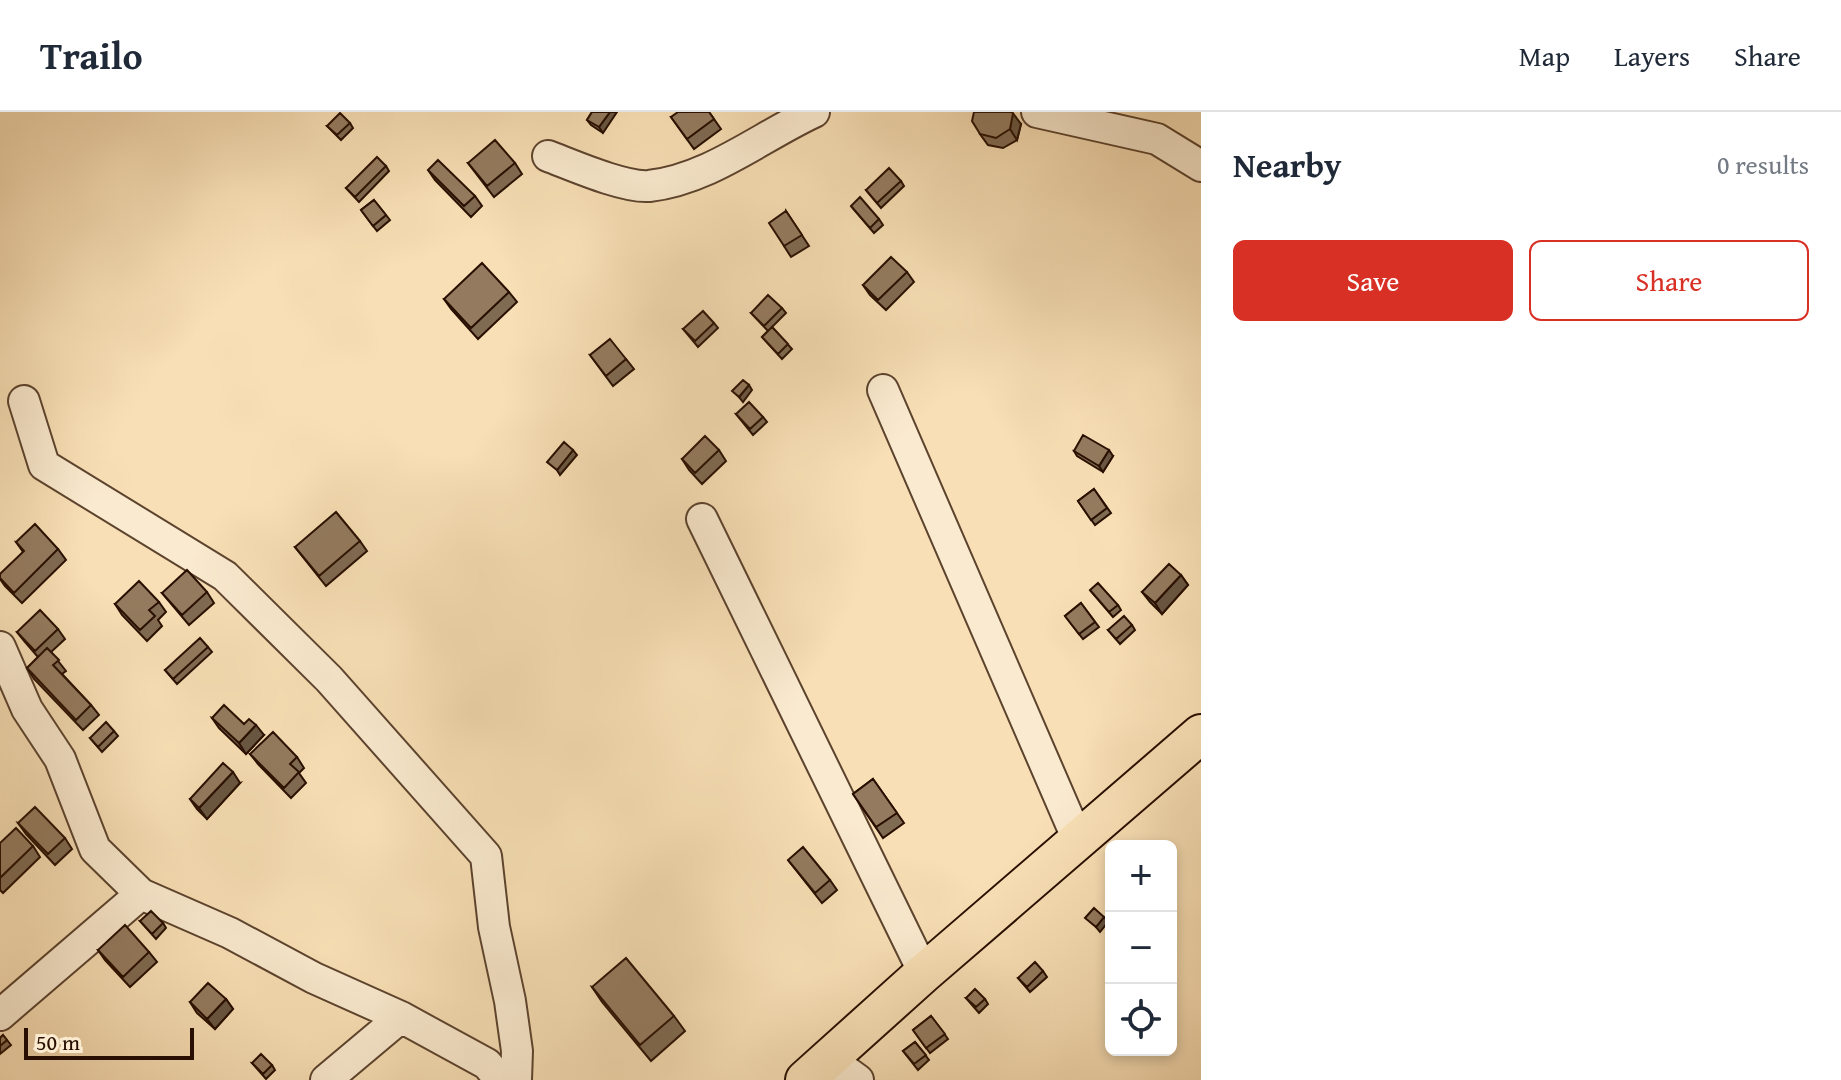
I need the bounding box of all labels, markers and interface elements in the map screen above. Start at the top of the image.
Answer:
text: Trailo [40,27,143,83]
text: Map [1519,35,1570,76]
text: Layers [1614,35,1690,76]
text: Share [1734,35,1801,76]
text: Nearby [1233,140,1342,189]
text: 0 results [1717,145,1809,184]
button: Save [1233,240,1513,321]
button: Share [1529,240,1809,321]
map controls [1105,840,1177,1056]
button: + [1105,840,1177,912]
button: − [1105,912,1177,984]
button: locate [1105,984,1177,1056]
scale bar [24,1024,194,1060]
text: 50 m [36,1026,80,1058]

